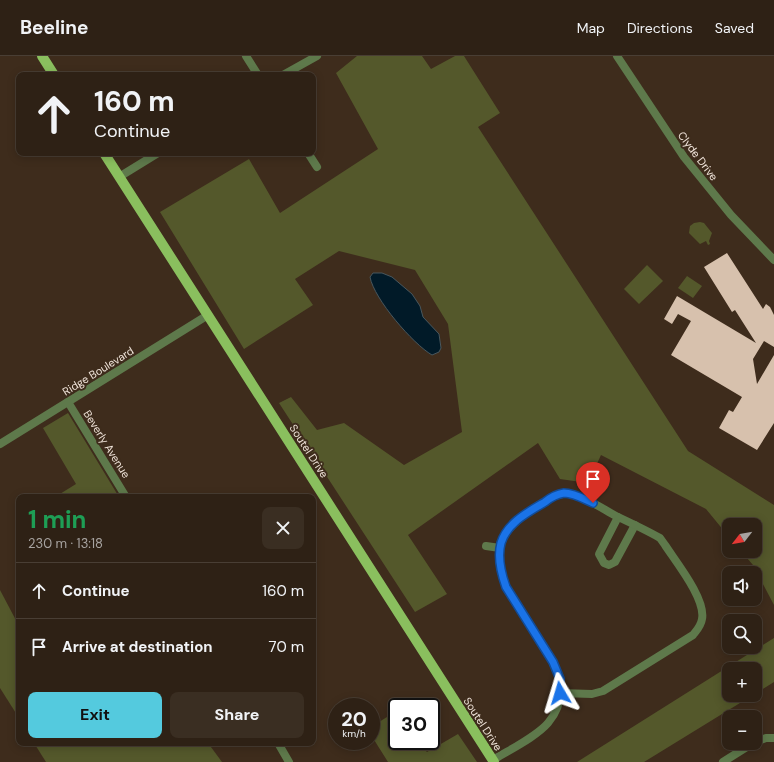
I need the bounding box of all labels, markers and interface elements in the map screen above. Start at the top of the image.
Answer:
text: Beeline [20,15,88,40]
text: Map [577,19,605,37]
text: Directions [627,19,693,37]
text: Saved [715,19,754,37]
text: 160 m [94,83,175,120]
icon: ahead [28,88,80,140]
text: Continue [94,119,170,143]
street label: Clyde Drive [675,129,721,183]
street label: Ridge Boulevard [60,343,136,398]
street label: Beverly Avenue [81,407,133,481]
street label: Soutel Drive [287,422,331,480]
pin [576,462,610,503]
icon: arrive [582,468,604,490]
text: 1 min [28,504,86,535]
button: close [262,507,304,549]
north arrow [722,518,762,558]
map controls [722,518,762,750]
text: 230 m · 13:18 [28,535,103,552]
button: sound [722,566,762,606]
icon: ahead [28,580,50,602]
text: Continue [62,581,130,601]
text: 160 m [262,581,304,601]
button: search [722,614,762,654]
icon: arrive [28,636,50,658]
text: Arrive at destination [62,637,213,657]
text: 70 m [269,637,304,657]
button: + [722,662,762,702]
position arrow [539,672,581,714]
button: Exit [28,692,162,738]
button: Share [170,692,304,738]
street label: Soutel Drive [461,695,505,753]
speed limit sign: 30 [388,698,440,750]
text: 20 [341,706,367,732]
button: − [722,710,762,750]
text: km/h [342,727,366,740]

